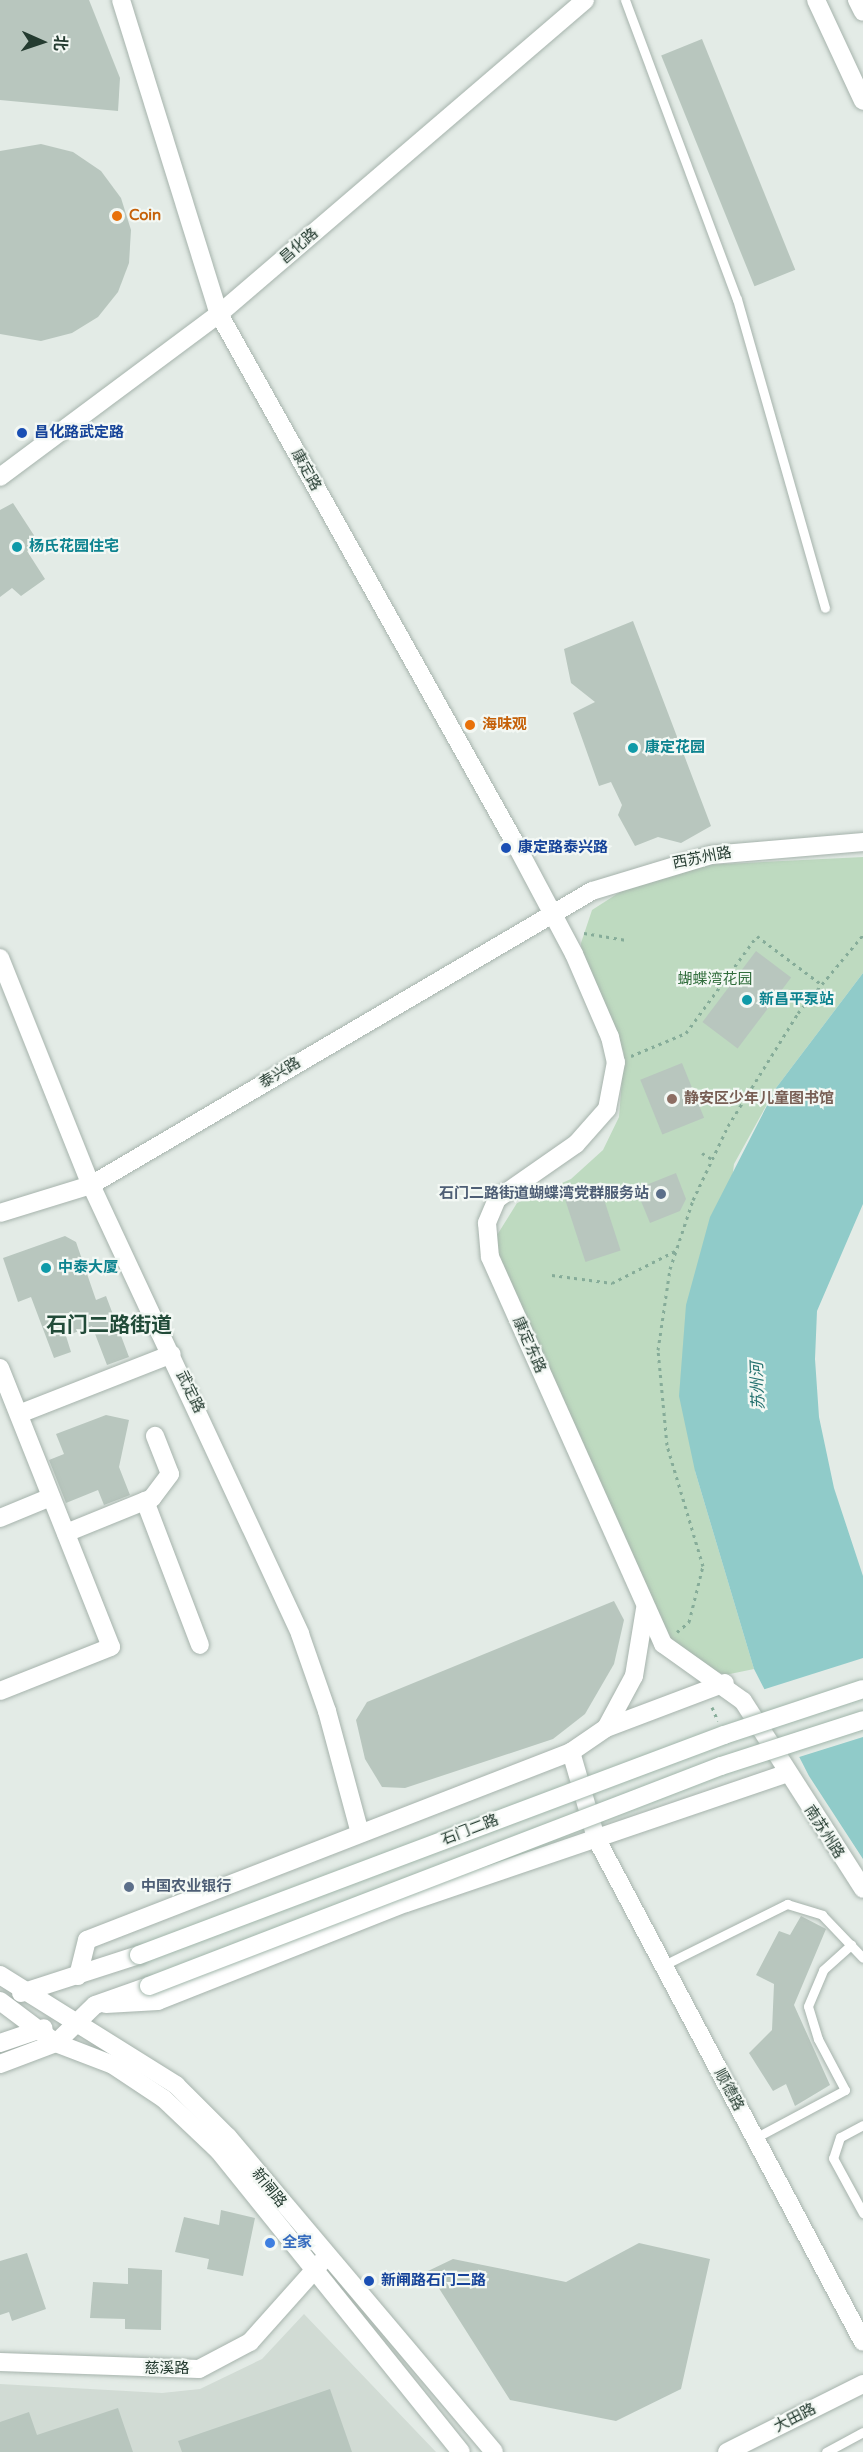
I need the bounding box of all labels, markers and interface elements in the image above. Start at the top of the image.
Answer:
north arrow [12,12,72,72]
text: 北 [50,34,70,51]
place label: Coin [129,207,161,225]
marker: Coin [110,209,124,223]
street label: 昌化路 [276,224,322,268]
place label: 昌化路武定路 [34,424,124,442]
marker: 昌化路武定路 [15,426,29,440]
street label: 康定路 [287,446,325,494]
place label: 杨氏花园住宅 [29,538,119,556]
marker: 杨氏花园住宅 [10,540,24,554]
place label: 海味观 [482,716,527,734]
marker: 海味观 [463,718,477,732]
place label: 康定花园 [645,739,705,757]
marker: 康定花园 [626,741,640,755]
place label: 康定路泰兴路 [518,839,608,857]
marker: 康定路泰兴路 [499,841,513,855]
street label: 西苏州路 [671,843,733,873]
park label: 蝴蝶湾花园 [678,971,752,989]
place label: 新昌平泵站 [759,991,834,1009]
marker: 新昌平泵站 [740,993,754,1007]
street label: 泰兴路 [256,1054,304,1092]
place label: 静安区少年儿童图书馆 [684,1090,834,1108]
marker: 静安区少年儿童图书馆 [665,1092,679,1106]
place label: 石门二路街道蝴蝶湾党群服务站 [439,1185,649,1203]
marker: 石门二路街道蝴蝶湾党群服务站 [654,1187,668,1201]
place label: 中泰大厦 [58,1259,118,1277]
marker: 中泰大厦 [39,1261,53,1275]
district label: 石门二路街道 [46,1313,172,1339]
street label: 康定东路 [509,1314,549,1376]
water label: 苏州河 [748,1362,768,1410]
street label: 武定路 [172,1368,208,1416]
street label: 南苏州路 [800,1802,848,1862]
street label: 石门二路 [439,1811,501,1849]
place label: 中国农业银行 [141,1878,231,1896]
marker: 中国农业银行 [122,1880,136,1894]
street label: 顺德路 [710,2066,748,2114]
street label: 新闸路 [248,2165,290,2211]
place label: 全家 [282,2234,312,2252]
marker: 全家 [263,2236,277,2250]
place label: 新闸路石门二路 [381,2272,486,2290]
marker: 新闸路石门二路 [362,2274,376,2288]
street label: 慈溪路 [145,2360,189,2378]
street label: 大田路 [771,2400,819,2436]

